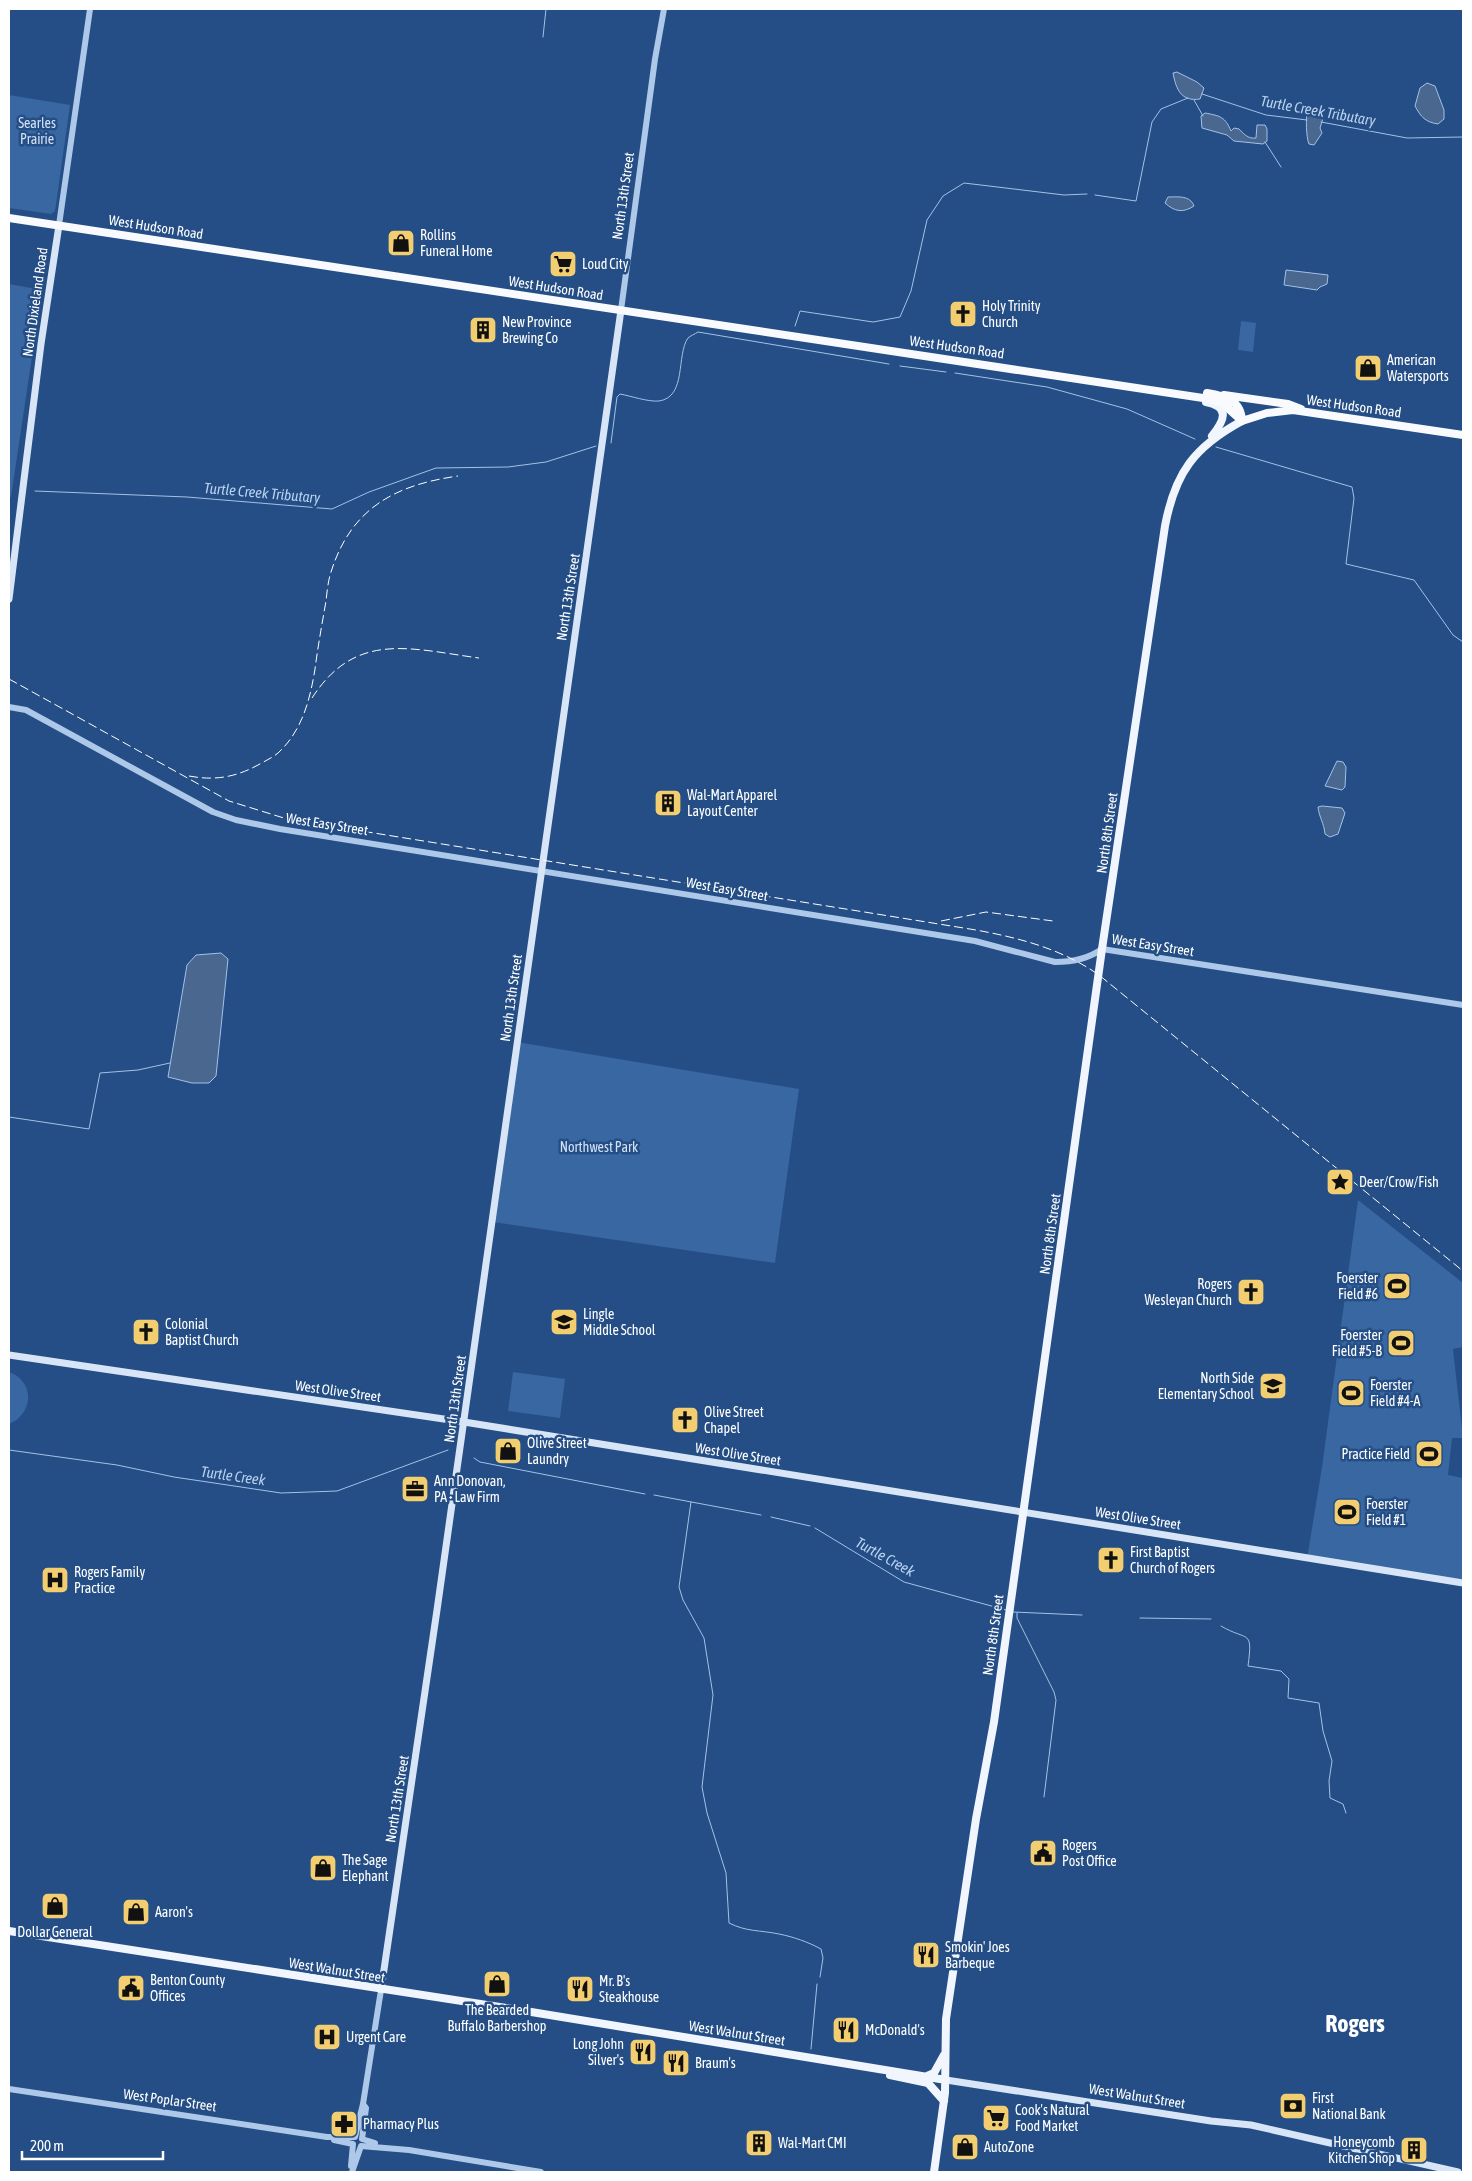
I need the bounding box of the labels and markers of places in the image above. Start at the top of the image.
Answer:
place label: Rollins Funeral Home [420,227,493,259]
shop icon: Rollins Funeral Home [386,228,416,258]
supermarket icon: Loud City [548,249,578,279]
place label: Loud City [582,256,629,272]
place label: Holy Trinity Church [982,298,1041,330]
church icon: Holy Trinity Church [948,299,978,329]
place label: New Province Brewing Co [502,314,572,346]
building icon: New Province Brewing Co [468,315,498,345]
place label: American Watersports [1387,352,1449,384]
shop icon: American Watersports [1353,353,1383,383]
place label: Wal-Mart Apparel Layout Center [687,787,777,819]
building icon: Wal-Mart Apparel Layout Center [653,788,683,818]
place icon: Deer/Crow/Fish [1325,1167,1355,1197]
place label: Deer/Crow/Fish [1359,1174,1439,1190]
place label: Foerster Field #6 [1336,1270,1379,1302]
sports icon: Foerster Field #6 [1382,1271,1412,1301]
place label: Rogers Wesleyan Church [1144,1276,1232,1308]
church icon: Rogers Wesleyan Church [1236,1277,1266,1307]
place label: Lingle Middle School [583,1306,656,1338]
school or university icon: Lingle Middle School [549,1307,579,1337]
place label: Colonial Baptist Church [165,1316,239,1348]
church icon: Colonial Baptist Church [131,1317,161,1347]
place label: Foerster Field #5-B [1332,1327,1383,1359]
sports icon: Foerster Field #5-B [1386,1328,1416,1358]
place label: North Side Elementary School [1158,1370,1254,1402]
school or university icon: North Side Elementary School [1258,1371,1288,1401]
place label: Foerster Field #4-A [1370,1377,1421,1409]
sports icon: Foerster Field #4-A [1336,1378,1366,1408]
place label: Olive Street Chapel [704,1404,764,1436]
church icon: Olive Street Chapel [670,1405,700,1435]
place label: Olive Street Laundry [527,1435,587,1467]
shop icon: Olive Street Laundry [493,1436,523,1466]
sports icon: Practice Field [1414,1439,1444,1469]
place label: Practice Field [1341,1446,1410,1462]
place label: Ann Donovan, PA - Law Firm [434,1473,505,1505]
office icon: Ann Donovan, PA - Law Firm [400,1474,430,1504]
place label: Foerster Field #1 [1366,1496,1409,1528]
sports icon: Foerster Field #1 [1332,1497,1362,1527]
place label: First Baptist Church of Rogers [1130,1544,1215,1576]
church icon: First Baptist Church of Rogers [1096,1545,1126,1575]
place label: Rogers Family Practice [74,1564,145,1596]
hospital icon: Rogers Family Practice [40,1565,70,1595]
place label: Rogers Post Office [1062,1837,1117,1869]
public building icon: Rogers Post Office [1028,1838,1058,1868]
place label: The Sage Elephant [342,1852,389,1884]
shop icon: The Sage Elephant [308,1853,338,1883]
shop icon: Dollar General [40,1891,70,1921]
shop icon: Aaron's [121,1897,151,1927]
place label: Aaron's [155,1904,193,1920]
place label: Dollar General [17,1924,93,1940]
place label: Smokin' Joes Barbeque [945,1939,1010,1971]
restaurant icon: Smokin' Joes Barbeque [911,1940,941,1970]
shop icon: The Bearded Buffalo Barbershop [482,1969,512,1999]
place label: Benton County Offices [150,1972,225,2004]
public building icon: Benton County Offices [116,1973,146,2003]
place label: Mr. B's Steakhouse [599,1973,659,2005]
restaurant icon: Mr. B's Steakhouse [565,1974,595,2004]
place label: The Bearded Buffalo Barbershop [448,2002,547,2034]
restaurant icon: McDonald's [831,2015,861,2045]
hospital icon: Urgent Care [312,2022,342,2052]
place label: McDonald's [865,2022,925,2038]
place label: Urgent Care [346,2029,406,2045]
place label: Long John Silver's [573,2036,624,2068]
restaurant icon: Long John Silver's [628,2037,658,2067]
restaurant icon: Braum's [661,2048,691,2078]
place label: Braum's [695,2055,736,2071]
place label: First National Bank [1312,2090,1386,2122]
bank icon: First National Bank [1278,2091,1308,2121]
place label: Cook's Natural Food Market [1015,2102,1090,2134]
supermarket icon: Cook's Natural Food Market [981,2103,1011,2133]
pharmacy icon: Pharmacy Plus [329,2109,359,2139]
place label: Pharmacy Plus [363,2116,439,2132]
building icon: Wal-Mart CMI [744,2128,774,2158]
shop icon: AutoZone [950,2132,980,2162]
place label: Honeycomb Kitchen Shop [1328,2134,1395,2166]
place label: Wal-Mart CMI [778,2135,847,2151]
building icon: Honeycomb Kitchen Shop [1399,2135,1429,2165]
place label: AutoZone [984,2139,1034,2155]

